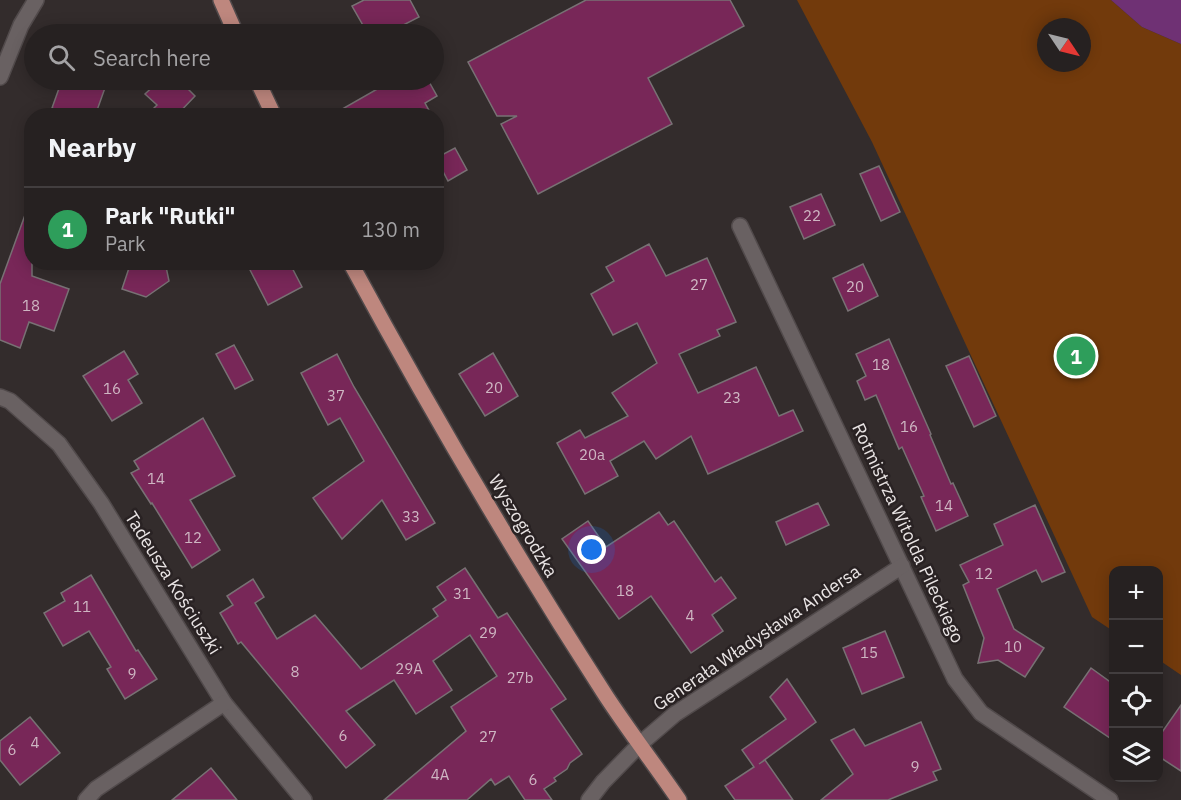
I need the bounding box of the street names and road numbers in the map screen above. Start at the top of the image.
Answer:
street label: Rotmistrza Witolda Pileckiego [847,419,970,647]
street label: Wyszogrodzka [484,470,563,582]
street label: Tadeusza Kościuszki [120,507,227,659]
street label: Generała Władysława Andersa [649,559,865,716]

